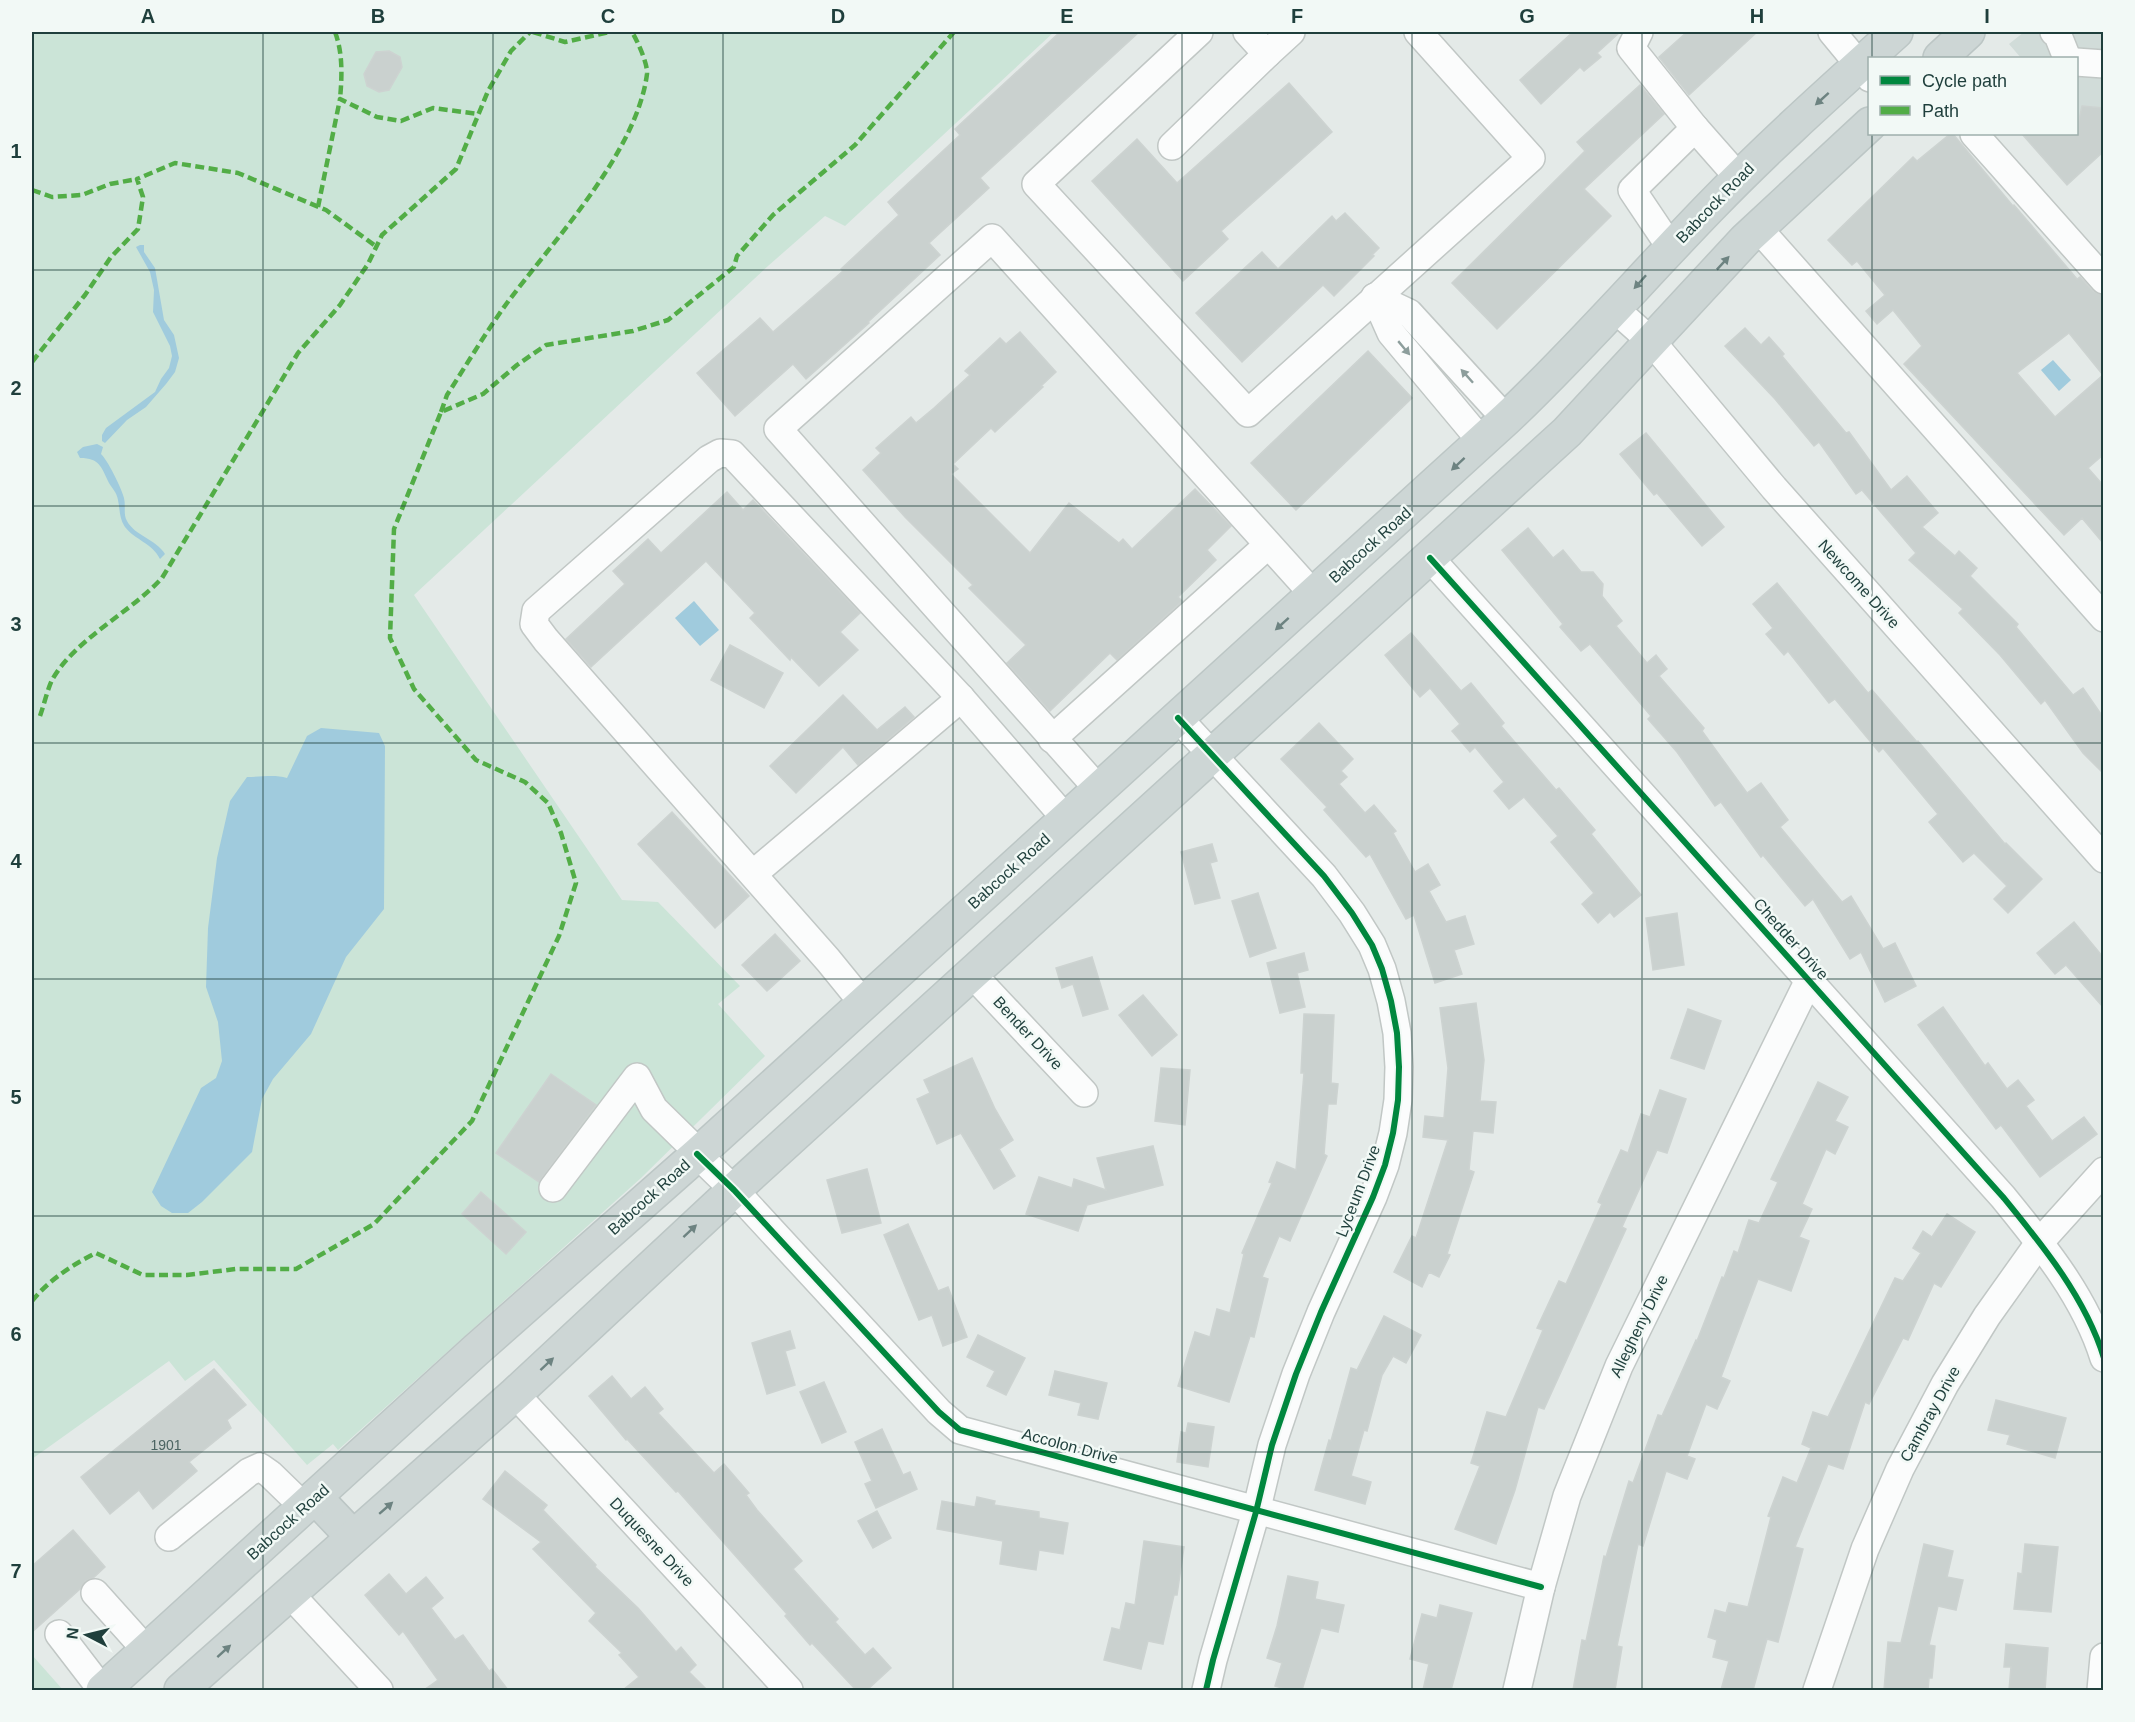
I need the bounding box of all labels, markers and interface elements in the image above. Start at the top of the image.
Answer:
text: A [141,5,155,27]
text: B [371,5,385,27]
text: C [601,5,615,27]
text: D [831,5,845,27]
text: E [1060,5,1074,27]
text: F [1291,5,1303,27]
text: G [1519,5,1535,27]
text: H [1750,5,1764,27]
text: I [1984,5,1990,27]
legend [1868,57,2078,135]
text: Cycle path [1922,71,2007,91]
one-way arrow [1815,92,1830,105]
text: Path [1922,101,1959,121]
text: 1 [10,140,22,162]
street label: Babcock Road [1673,160,1757,246]
one-way arrow [1716,256,1730,270]
one-way arrow [1634,274,1647,289]
one-way arrow [1397,340,1410,356]
one-way arrow [1461,369,1474,384]
text: 2 [10,377,22,399]
one-way arrow [1450,457,1465,471]
street label: Babcock Road [1326,504,1414,586]
street label: Newcome Drive [1815,536,1903,632]
text: 3 [10,613,22,635]
one-way arrow [1275,617,1290,631]
street label: Babcock Road [965,830,1053,912]
text: 4 [10,850,22,872]
street label: Chedder Drive [1750,895,1832,983]
street label: Bender Drive [990,993,1066,1073]
text: 5 [10,1086,22,1108]
street label: Lyceum Drive [1333,1142,1383,1239]
street label: Babcock Road [605,1156,693,1238]
one-way arrow [682,1225,696,1239]
street label: Allegheny Drive [1607,1272,1671,1380]
text: 6 [10,1323,22,1345]
one-way arrow [539,1358,554,1371]
street label: Cambray Drive [1897,1363,1963,1465]
street label: Accolon Drive [1020,1425,1120,1467]
house number: 1901 [150,1437,182,1453]
street label: Babcock Road [244,1481,332,1563]
street label: Duquesne Drive [607,1494,697,1590]
one-way arrow [378,1502,393,1515]
text: 7 [10,1560,22,1582]
north arrow [57,1605,117,1665]
text: N [63,1626,82,1640]
one-way arrow [216,1645,231,1658]

